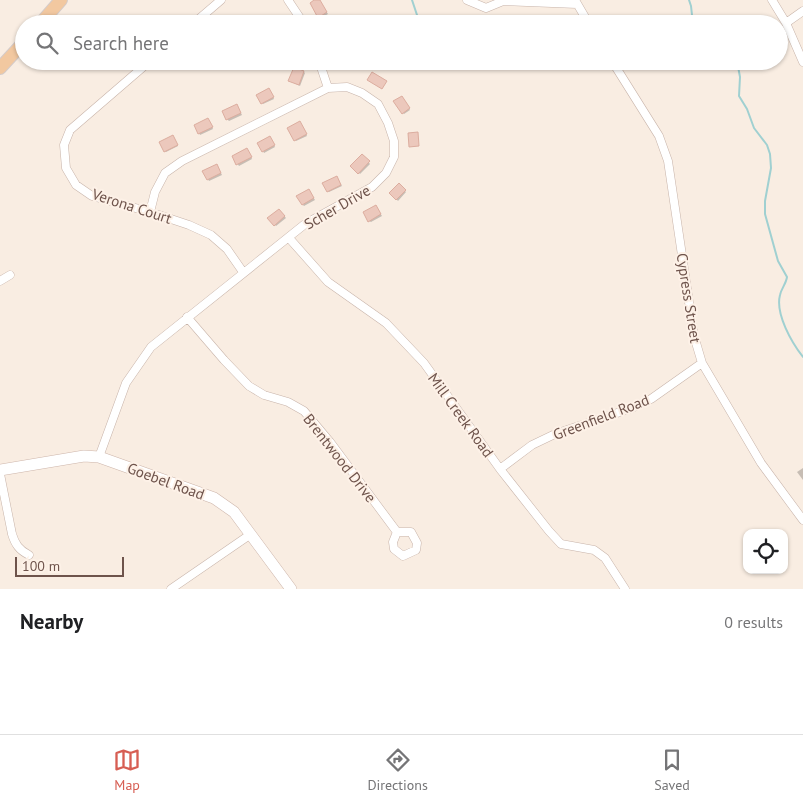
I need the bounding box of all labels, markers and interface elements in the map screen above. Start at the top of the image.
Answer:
search box [15,15,788,70]
icon: search [33,29,61,57]
text: Search here [73,31,169,55]
street label: Scher Drive [301,180,373,234]
street label: Verona Court [89,184,174,228]
street label: Cypress Street [673,252,705,344]
street label: Mill Creek Road [424,369,498,461]
street label: Greenfield Road [550,390,652,444]
street label: Brentwood Drive [299,410,381,506]
street label: Goebel Road [125,458,207,504]
map controls [743,529,788,574]
button: locate [743,529,788,574]
scale bar [15,554,124,577]
text: 100 m [22,557,60,575]
text: Nearby [20,608,83,635]
text: 0 results [724,612,783,632]
tab: Map [113,746,141,794]
tab: Directions [367,746,428,794]
tab: Saved [654,746,690,794]

